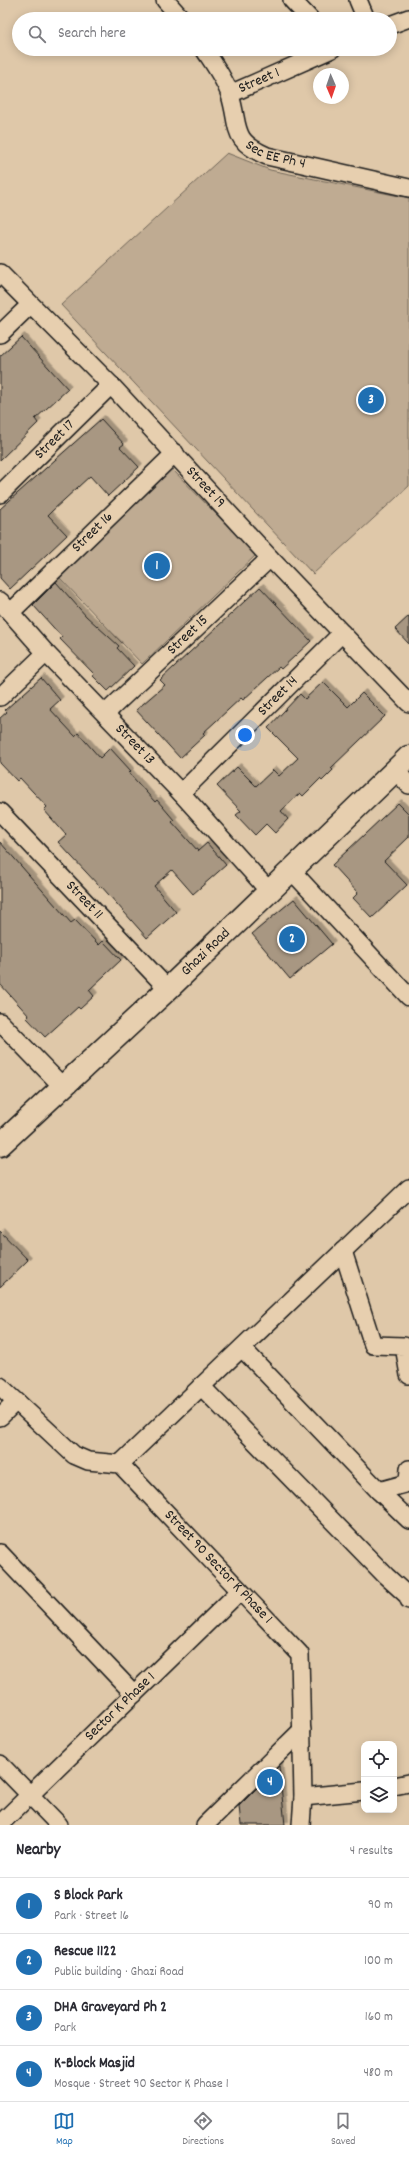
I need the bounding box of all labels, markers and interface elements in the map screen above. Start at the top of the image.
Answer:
search box [12,12,397,56]
icon: search [26,23,48,45]
text: Search here [58,23,126,45]
street label: Street 1 [235,62,284,100]
north arrow [313,68,349,104]
street label: Sec EE Ph 4 [240,135,308,175]
pin: 3 [358,385,384,415]
street label: Street 17 [30,415,80,465]
street label: Street 19 [180,462,230,513]
street label: Street 16 [67,507,119,558]
pin: 1 [144,551,170,581]
street label: Street 15 [162,610,214,661]
street label: Street 14 [253,671,303,722]
street label: Street 13 [109,719,160,770]
your location [235,725,255,745]
street label: Street 11 [60,876,108,925]
street label: Ghazi Road [176,923,236,982]
pin: 2 [279,924,305,954]
street label: Street 90 Sector K Phase 1 [158,1505,277,1629]
street label: Sector K Phase 1 [80,1667,161,1747]
map controls [361,1741,397,1813]
button: locate [361,1741,397,1777]
pin: 4 [257,1767,283,1797]
button: layers [361,1777,397,1813]
text: Nearby [16,1839,60,1863]
text: 4 results [350,1842,393,1861]
text: S Block Park [54,1885,123,1907]
text: 1 [28,1896,30,1915]
text: 90 m [368,1896,393,1915]
text: Park · Street 16 [54,1907,129,1926]
text: Rescue 1122 [54,1941,116,1963]
text: 2 [26,1952,32,1971]
text: 100 m [364,1952,393,1971]
text: Public building · Ghazi Road [54,1963,184,1982]
text: DHA Graveyard Ph 2 [54,1997,167,2019]
text: 3 [26,2008,32,2027]
text: 160 m [365,2008,393,2027]
text: Park [54,2019,76,2038]
text: K-Block Masjid [54,2053,135,2075]
text: 4 [26,2064,32,2083]
text: 480 m [363,2064,393,2083]
text: Mosque · Street 90 Sector K Phase 1 [54,2075,229,2094]
tab: Map [53,2110,75,2150]
tab: Directions [182,2110,224,2150]
tab: Saved [331,2110,356,2150]

